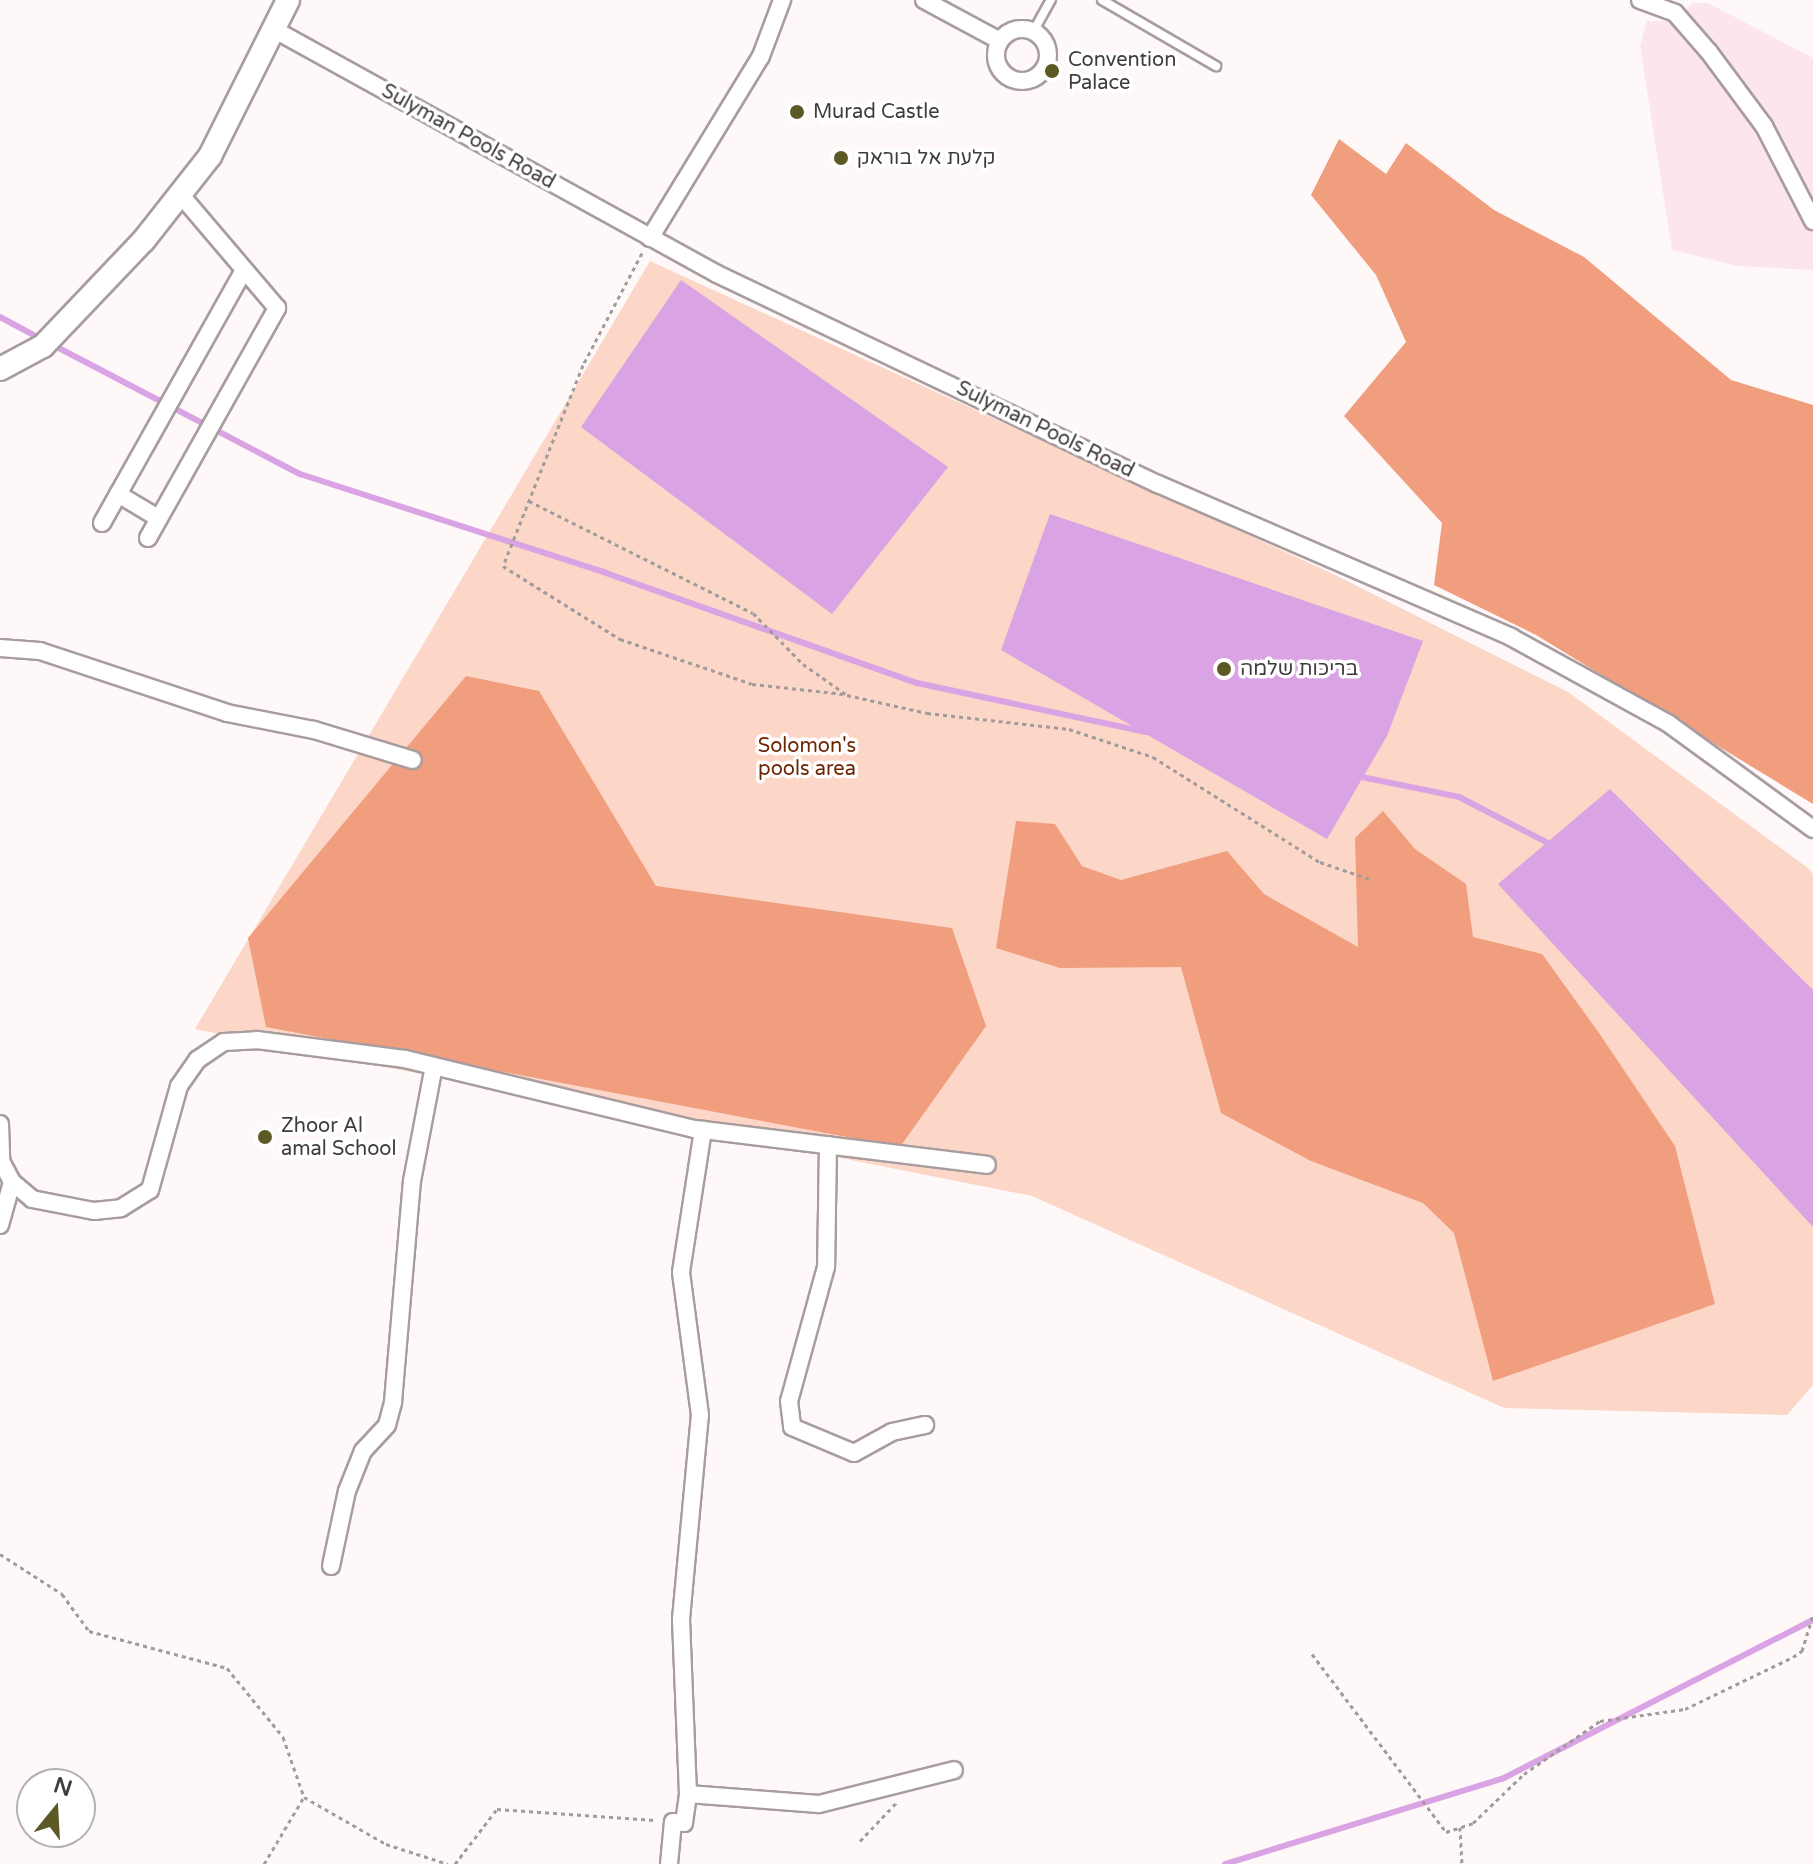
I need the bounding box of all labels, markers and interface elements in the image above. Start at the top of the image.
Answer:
place label: Convention Palace [1068,48,1176,95]
marker: Convention Palace [1043,62,1061,80]
street label: Sulyman Pools Road [377,79,559,195]
place label: Murad Castle [813,100,940,124]
marker: Murad Castle [788,103,806,121]
place label: קלעת אל בוראק [857,146,996,170]
marker: קלעת אל בוראק [832,149,850,167]
street label: Sulyman Pools Road [952,377,1138,483]
place label: בריכות שלמה [1240,657,1358,681]
marker: בריכות שלמה [1215,660,1233,678]
park label: Solomon's pools area [758,734,856,781]
place label: Zhoor Al amal School [281,1114,396,1161]
marker: Zhoor Al amal School [256,1128,274,1146]
north arrow [16,1768,96,1848]
text: N [50,1772,75,1802]

